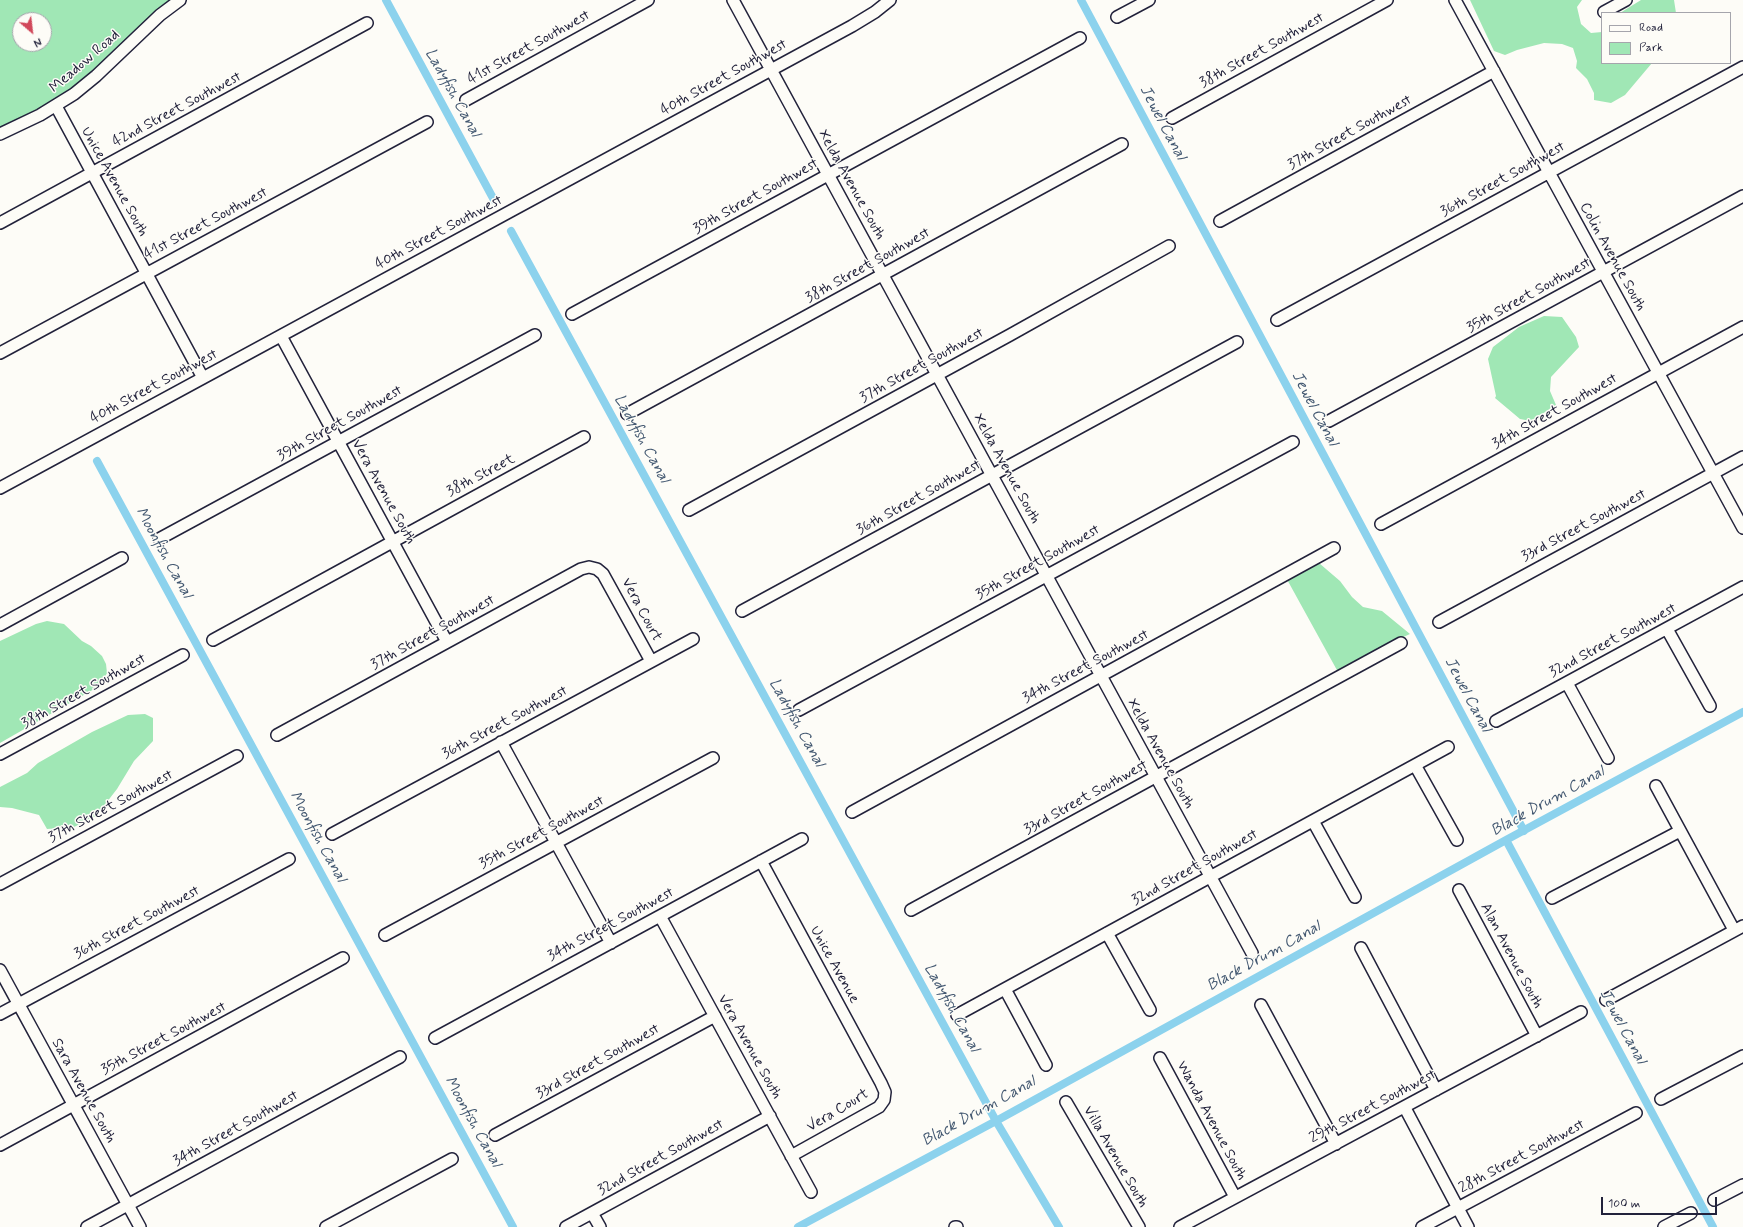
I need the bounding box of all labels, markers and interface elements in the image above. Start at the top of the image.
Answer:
street label: 41st Street Southwest [465,7,593,89]
street label: 38th Street Southwest [1197,9,1327,93]
north arrow [12,12,52,52]
legend [1601,12,1731,64]
text: Road [1639,20,1663,36]
street label: Meadow Road [46,27,124,97]
text: N [31,34,44,50]
street label: 40th Street Southwest [658,36,790,120]
text: Park [1639,40,1663,56]
water label: Ladyfish Canal [420,45,484,141]
street label: 42nd Street Southwest [109,68,245,152]
water label: Jewel Canal [1134,83,1190,163]
street label: 37th Street Southwest [1285,92,1415,174]
street label: Unice Avenue South [76,124,152,240]
street label: Xelda Avenue South [813,127,889,243]
street label: 36th Street Southwest [1438,138,1568,222]
street label: 39th Street Southwest [690,155,822,239]
street label: 41st Street Southwest [141,184,271,264]
street label: 40th Street Southwest [372,192,506,274]
street label: Colin Avenue South [1575,200,1649,314]
street label: 38th Street Southwest [803,224,933,308]
street label: 35th Street Southwest [1464,254,1594,338]
street label: 37th Street Southwest [857,325,987,407]
street label: 40th Street Southwest [87,346,221,428]
water label: Jewel Canal [1286,369,1342,449]
street label: 34th Street Southwest [1489,370,1621,454]
street label: 39th Street Southwest [274,382,406,466]
water label: Ladyfish Canal [609,391,673,487]
street label: Xelda Avenue South [968,411,1044,527]
street label: Vera Avenue South [347,436,419,548]
street label: 38th Street [444,451,518,501]
street label: 36th Street Southwest [854,456,984,540]
street label: 33rd Street Southwest [1519,486,1649,566]
water label: Moonfish Canal [130,504,196,602]
street label: 35th Street Southwest [973,521,1103,605]
street label: Vera Court [617,575,665,645]
street label: 37th Street Southwest [368,592,498,674]
street label: 32nd Street Southwest [1546,600,1680,682]
street label: 34th Street Southwest [1020,626,1152,708]
street label: 38th Street Southwest [19,650,149,734]
water label: Jewel Canal [1439,655,1495,735]
water label: Ladyfish Canal [764,675,828,771]
street label: 36th Street Southwest [439,682,571,764]
street label: Xelda Avenue South [1122,696,1198,812]
street label: 33rd Street Southwest [1021,757,1151,839]
water label: Black Drum Canal [1488,763,1608,841]
street label: 37th Street Southwest [46,766,176,848]
water label: Moonfish Canal [284,788,350,886]
street label: 35th Street Southwest [476,792,608,874]
street label: 32nd Street Southwest [1129,826,1261,910]
street label: 36th Street Southwest [71,882,203,964]
street label: 34th Street Southwest [545,884,677,966]
street label: Alan Avenue South [1476,900,1546,1012]
water label: Black Drum Canal [1204,918,1324,996]
street label: Unice Avenue [805,923,863,1007]
water label: Ladyfish Canal [919,960,983,1056]
water label: Jewel Canal [1594,987,1650,1067]
street label: Vera Avenue South [713,991,785,1103]
street label: 35th Street Southwest [98,998,230,1080]
street label: 33rd Street Southwest [533,1021,663,1103]
street label: Sara Avenue South [47,1036,119,1146]
street label: Wanda Avenue South [1172,1058,1250,1184]
street label: 29th Street Southwest [1307,1066,1439,1148]
water label: Moonfish Canal [439,1073,505,1171]
water label: Black Drum Canal [919,1073,1039,1151]
street label: Vera Court [804,1085,872,1137]
street label: 34th Street Southwest [170,1087,302,1171]
street label: Villa Avenue South [1079,1103,1151,1211]
street label: 32nd Street Southwest [595,1116,727,1200]
street label: 28th Street Southwest [1456,1116,1588,1198]
scale bar [1603,1189,1719,1215]
text: 100 m [1608,1196,1640,1212]

